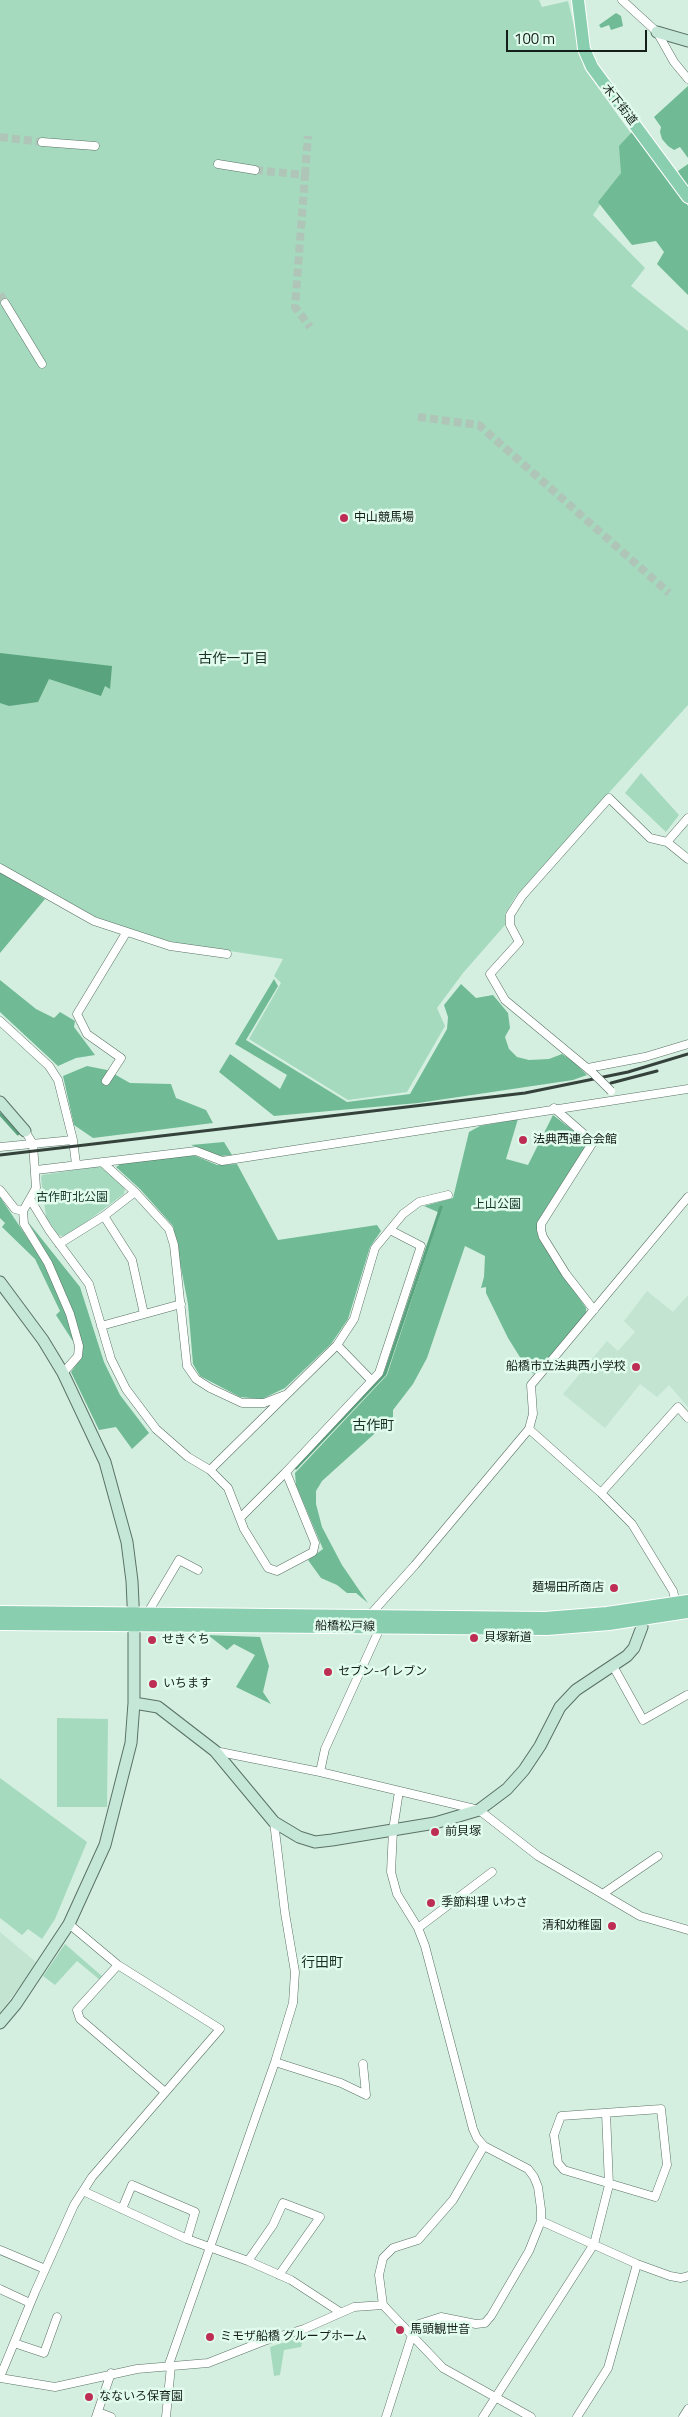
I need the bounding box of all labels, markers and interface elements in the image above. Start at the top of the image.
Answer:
scale bar [508,20,649,52]
text: 100 m [514,27,555,50]
street label: 木下街道 [599,82,639,128]
place label: 中山競馬場 [354,511,414,525]
marker: 中山競馬場 [338,512,350,524]
district label: 古作一丁目 [198,652,268,668]
place label: 法典西連合会館 [533,1133,617,1147]
marker: 法典西連合会館 [517,1134,529,1146]
park label: 古作町北公園 [36,1191,108,1205]
park label: 上山公園 [473,1198,521,1212]
place label: 船橋市立法典西小学校 [506,1360,626,1374]
marker: 船橋市立法典西小学校 [630,1361,642,1373]
district label: 古作町 [352,1419,394,1435]
place label: 麺場田所商店 [532,1581,604,1595]
marker: 麺場田所商店 [608,1582,620,1594]
street label: 船橋松戸線 [315,1619,375,1635]
place label: 貝塚新道 [484,1631,532,1645]
marker: 貝塚新道 [468,1632,480,1644]
place label: せきぐち [162,1633,210,1647]
marker: せきぐち [146,1634,158,1646]
place label: セブン-イレブン [338,1665,427,1679]
marker: セブン-イレブン [322,1666,334,1678]
place label: いちます [163,1677,211,1691]
marker: いちます [147,1678,159,1690]
place label: 前貝塚 [445,1825,481,1839]
marker: 前貝塚 [429,1826,441,1838]
place label: 季節料理 いわさ [441,1896,528,1910]
marker: 季節料理 いわさ [425,1897,437,1909]
place label: 清和幼稚園 [542,1919,602,1933]
marker: 清和幼稚園 [606,1920,618,1932]
district label: 行田町 [301,1956,343,1972]
place label: 馬頭観世音 [410,2323,470,2337]
marker: 馬頭観世音 [394,2324,406,2336]
place label: ミモザ船橋 グループホーム [220,2330,367,2344]
marker: ミモザ船橋 グループホーム [204,2331,216,2343]
place label: なないろ保育園 [99,2390,183,2404]
marker: なないろ保育園 [83,2391,95,2403]

